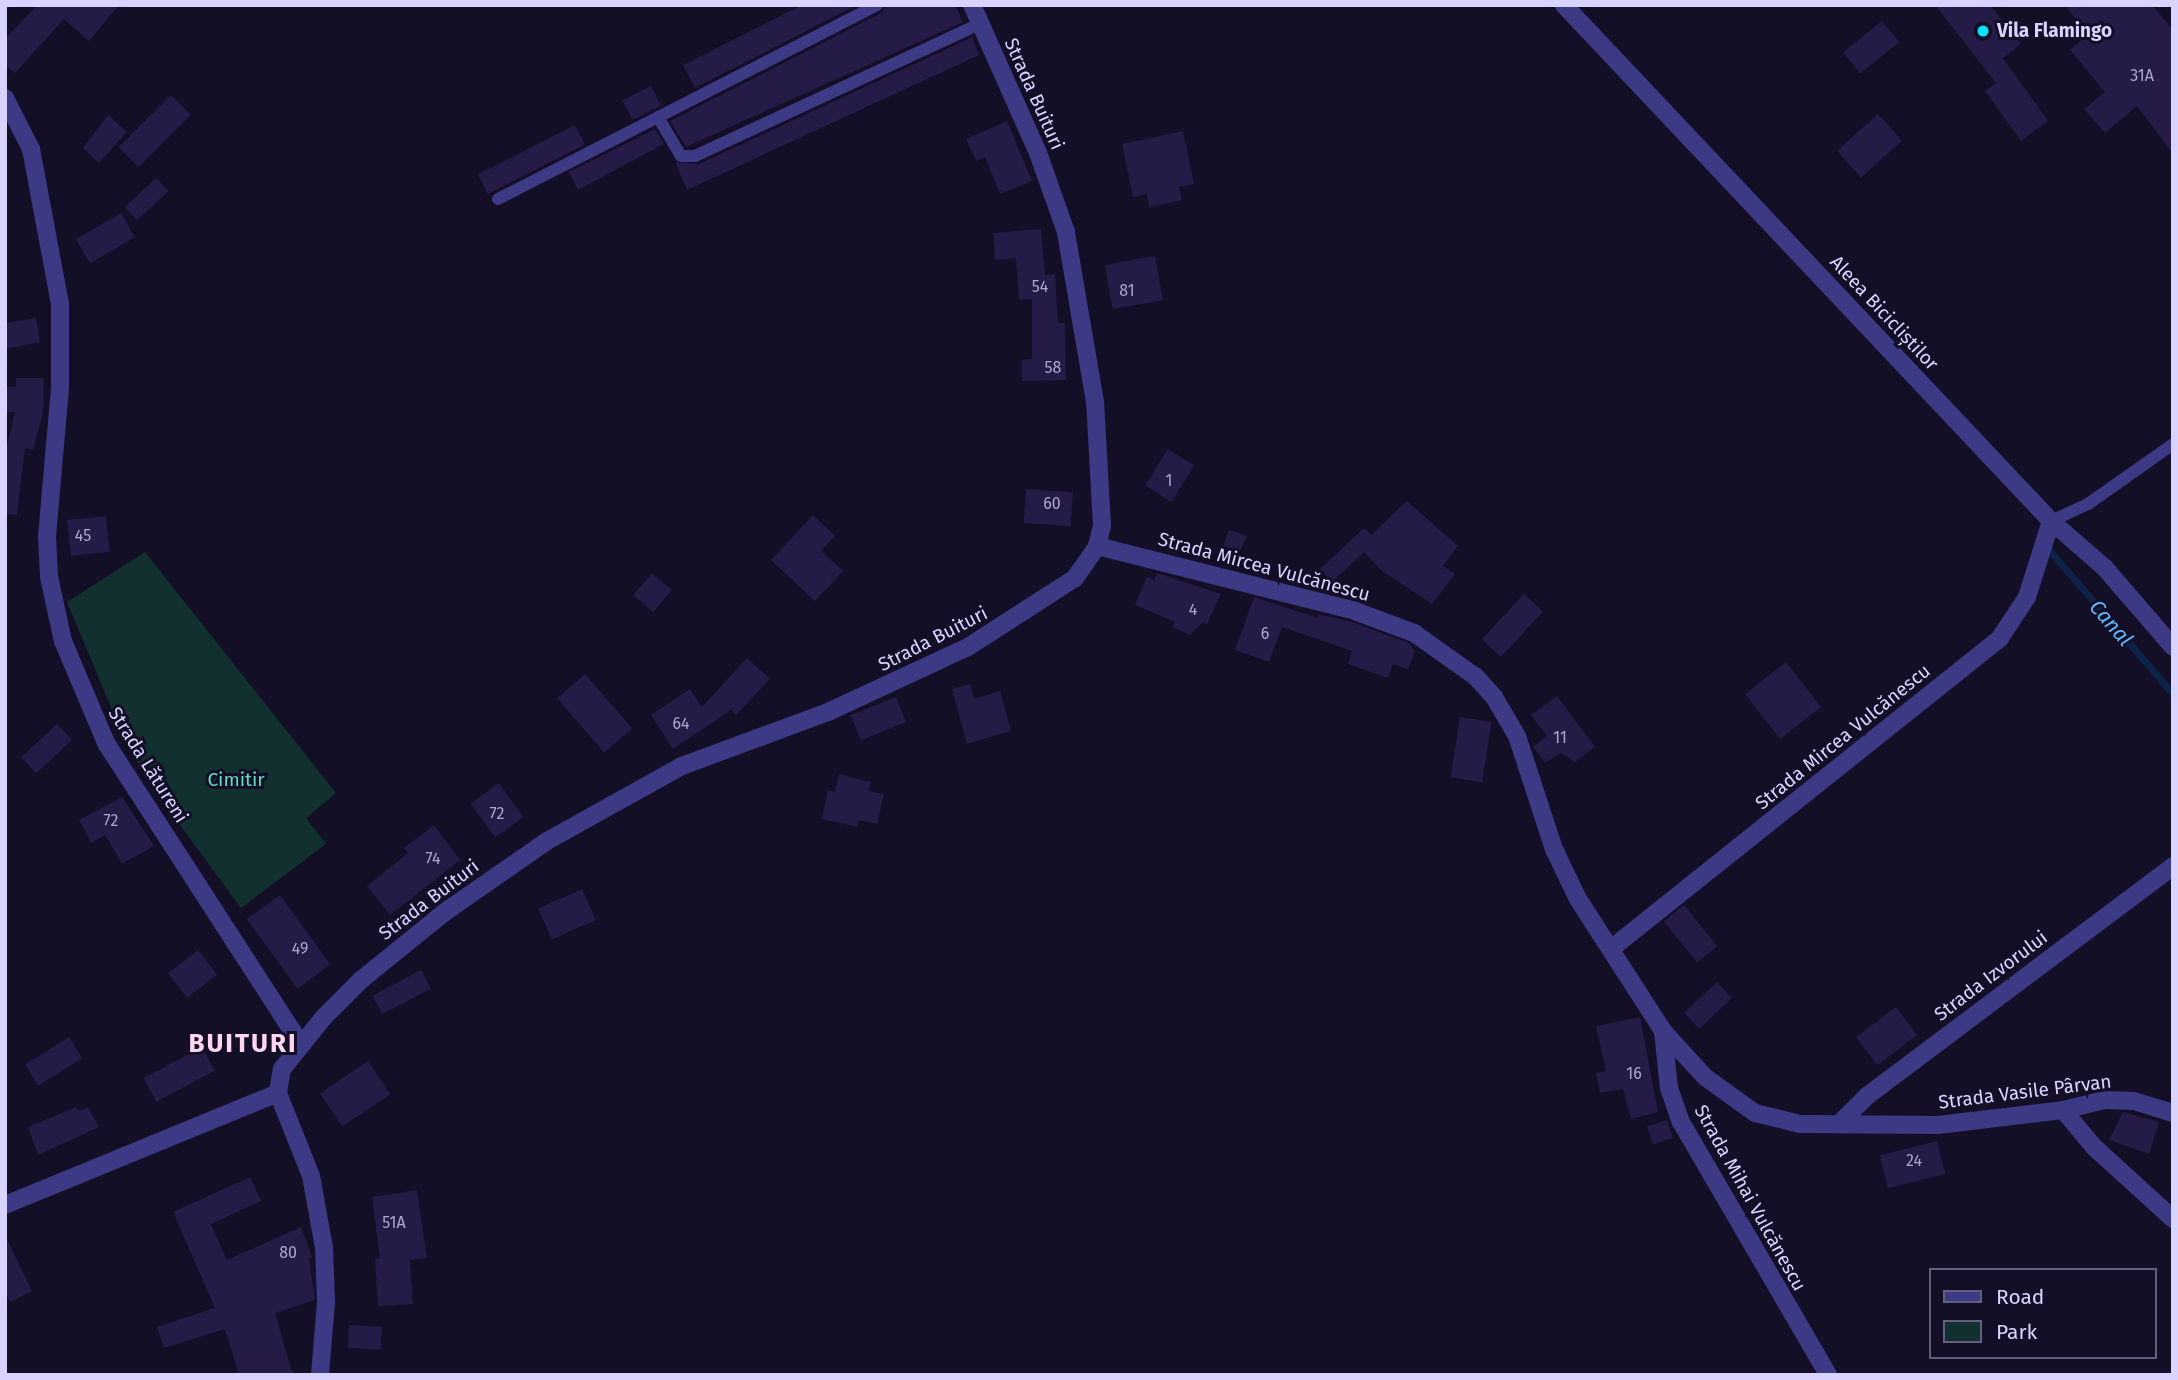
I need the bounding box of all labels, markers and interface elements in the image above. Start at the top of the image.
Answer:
place label: Vila Flamingo [1997,20,2112,42]
marker: Vila Flamingo [1975,23,1991,39]
street label: Strada Buituri [999,35,1069,153]
house number: 31A [2130,66,2154,86]
street label: Aleea Bicicliștilor [1825,251,1943,375]
house number: 54 [1032,277,1048,297]
house number: 81 [1119,281,1135,301]
house number: 58 [1045,358,1061,378]
house number: 1 [1166,471,1172,491]
house number: 60 [1043,494,1061,514]
house number: 45 [75,526,91,546]
street label: Strada Mircea Vulcănescu [1156,528,1372,606]
water label: Canal [2084,595,2138,651]
house number: 4 [1189,600,1197,620]
street label: Strada Buituri [875,602,991,676]
house number: 6 [1261,624,1269,644]
street label: Strada Mircea Vulcănescu [1751,659,1935,815]
street label: Strada Lătureni [103,703,193,827]
house number: 64 [672,714,690,734]
house number: 11 [1553,728,1567,748]
park label: Cimitir [207,769,265,791]
house number: 72 [490,804,504,824]
house number: 72 [104,811,118,831]
house number: 74 [426,849,440,869]
street label: Strada Buituri [374,855,484,945]
street label: Strada Izvorului [1930,926,2052,1026]
house number: 49 [292,939,308,959]
district label: BUITURI [189,1028,297,1060]
house number: 16 [1626,1064,1642,1084]
street label: Strada Vasile Pârvan [1937,1070,2113,1114]
street label: Strada Mihai Vulcănescu [1689,1101,1811,1295]
house number: 24 [1906,1151,1922,1171]
house number: 51A [382,1213,406,1233]
house number: 80 [279,1243,297,1263]
legend [1930,1268,2157,1359]
text: Road [1996,1284,2044,1310]
text: Park [1996,1319,2037,1345]

